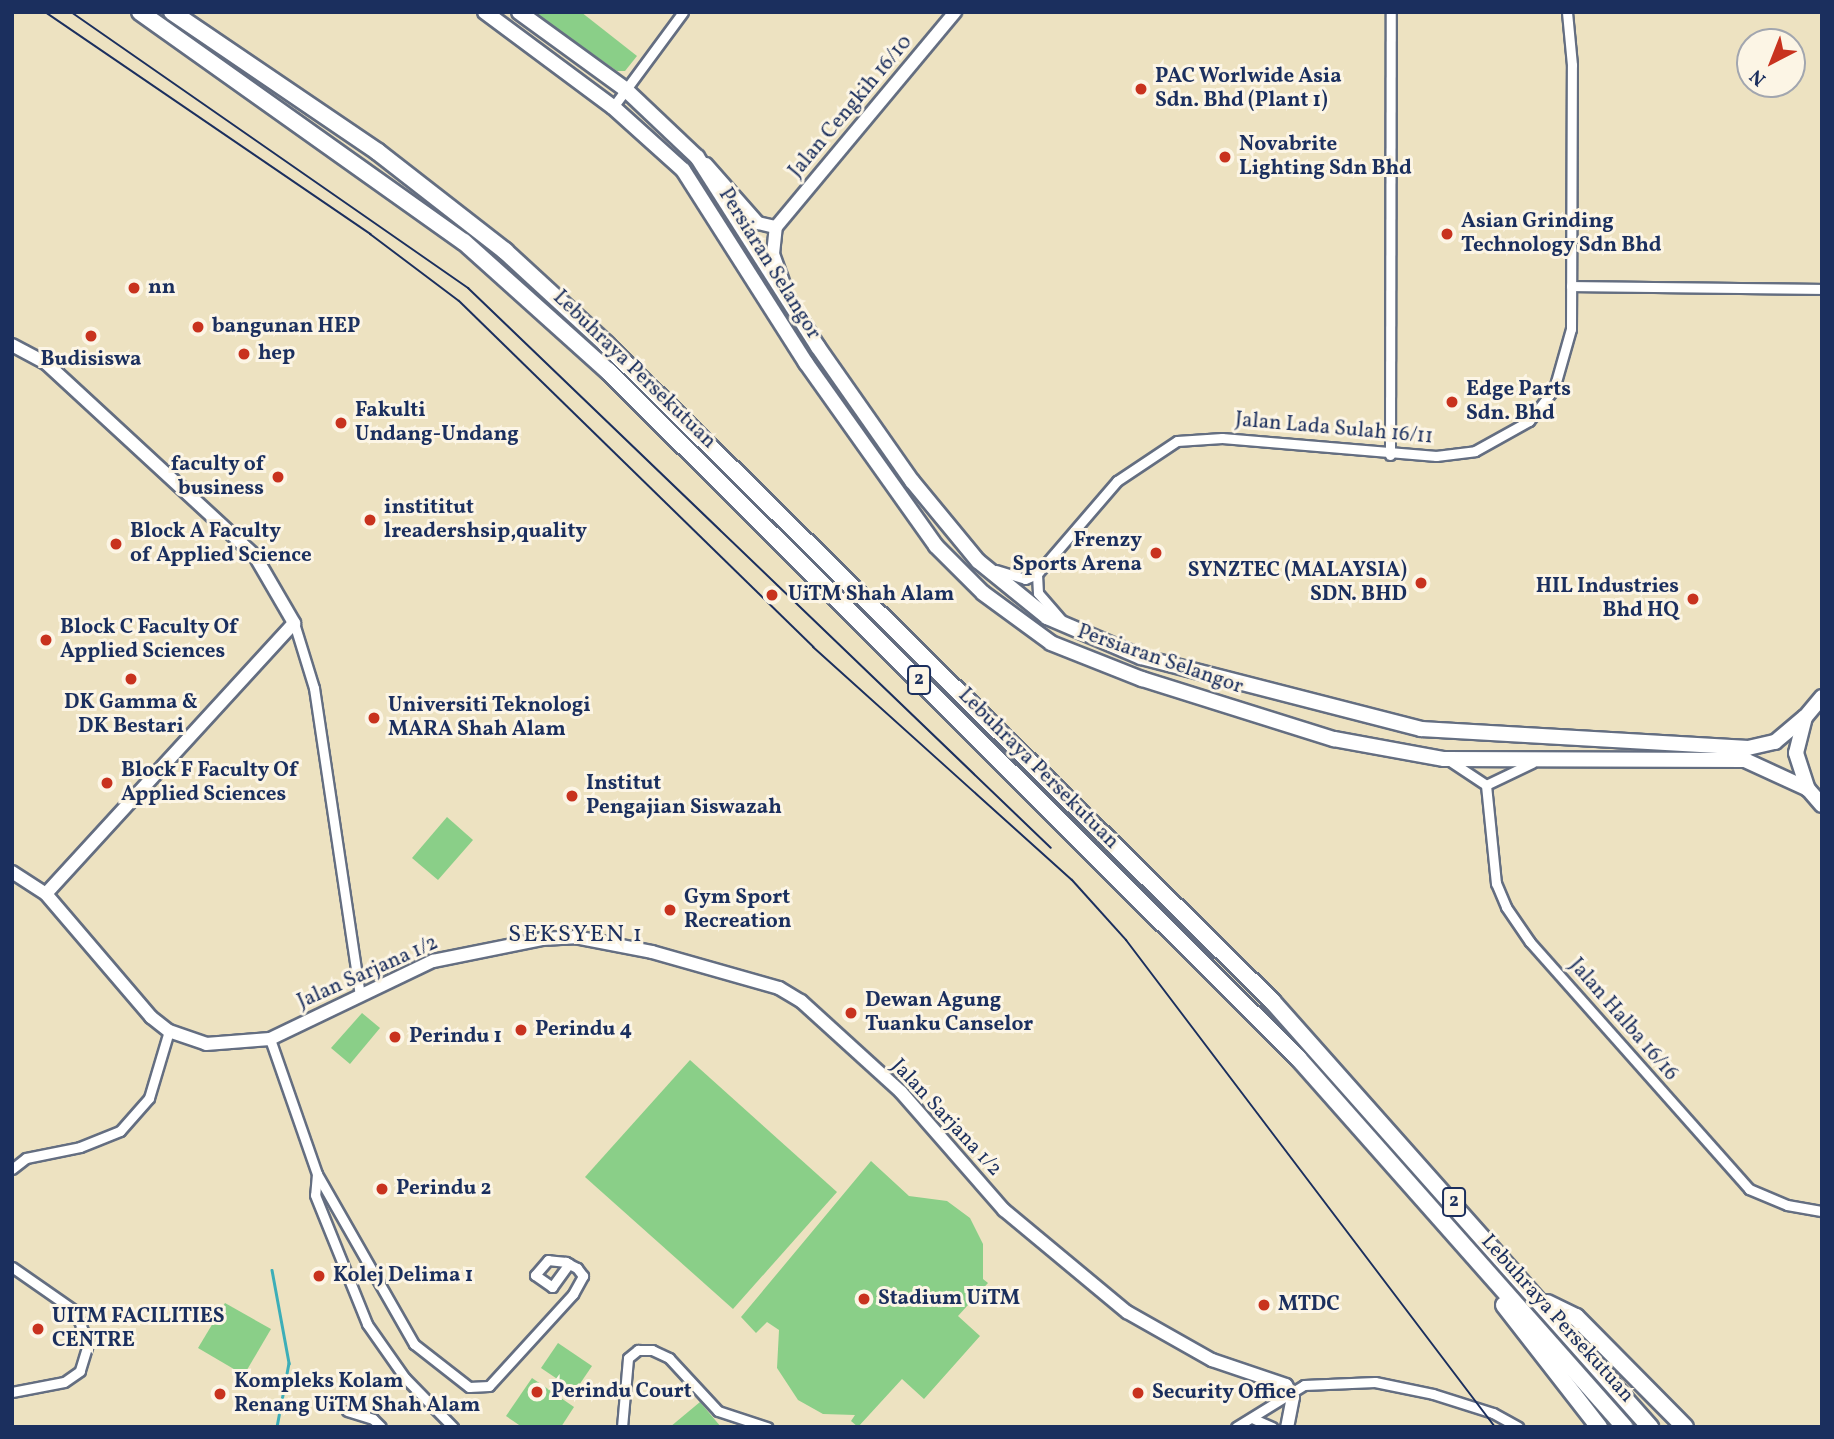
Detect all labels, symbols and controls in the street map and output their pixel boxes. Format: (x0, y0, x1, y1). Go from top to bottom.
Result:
north arrow (1736, 28, 1806, 98)
street label: Jalan Cengkih 16/10 (784, 30, 918, 184)
text: N (1744, 63, 1772, 91)
place label: PAC Worlwide Asia Sdn. Bhd (Plant 1) (1155, 64, 1342, 114)
marker: PAC Worlwide Asia Sdn. Bhd (Plant 1) (1133, 81, 1149, 97)
place label: Novabrite Lighting Sdn Bhd (1239, 132, 1412, 182)
marker: Novabrite Lighting Sdn Bhd (1217, 149, 1233, 165)
street label: Persiaran Selangor (712, 184, 826, 344)
place label: Asian Grinding Technology Sdn Bhd (1461, 209, 1662, 259)
marker: Asian Grinding Technology Sdn Bhd (1439, 226, 1455, 242)
place label: nn (148, 275, 176, 301)
marker: nn (126, 280, 142, 296)
street label: Lebuhraya Persekutuan (547, 286, 721, 454)
place label: bangunan HEP (212, 314, 360, 340)
marker: bangunan HEP (190, 319, 206, 335)
marker: Budisiswa (83, 328, 99, 344)
place label: hep (258, 341, 295, 367)
marker: hep (236, 346, 252, 362)
place label: Budisiswa (41, 347, 141, 373)
place label: Edge Parts Sdn. Bhd (1466, 377, 1571, 427)
marker: Edge Parts Sdn. Bhd (1444, 394, 1460, 410)
place label: Fakulti Undang-Undang (355, 398, 519, 448)
street label: Jalan Lada Sulah 16/11 (1234, 408, 1434, 450)
marker: Fakulti Undang-Undang (333, 415, 349, 431)
place label: faculty of business (170, 452, 264, 502)
marker: faculty of business (270, 469, 286, 485)
place label: instititut lreadershsip,quality (384, 495, 587, 545)
marker: instititut lreadershsip,quality (362, 512, 378, 528)
place label: Block A Faculty of Applied Science (130, 519, 310, 569)
place label: Frenzy Sports Arena (1013, 528, 1142, 578)
marker: Block A Faculty of Applied Science (108, 536, 124, 552)
marker: Frenzy Sports Arena (1148, 545, 1164, 561)
place label: SYNZTEC (MALAYSIA) SDN. BHD (1188, 558, 1407, 608)
place label: HIL Industries Bhd HQ (1536, 574, 1679, 624)
marker: SYNZTEC (MALAYSIA) SDN. BHD (1413, 575, 1429, 591)
place label: UiTM Shah Alam (788, 582, 954, 608)
marker: UiTM Shah Alam (762, 585, 782, 605)
marker: HIL Industries Bhd HQ (1685, 591, 1701, 607)
place label: Block C Faculty Of Applied Sciences (60, 615, 238, 665)
street label: Persiaran Selangor (1074, 620, 1246, 700)
marker: Block C Faculty Of Applied Sciences (38, 632, 54, 648)
road number: 2 (907, 664, 931, 695)
marker: DK Gamma & DK Bestari (123, 671, 139, 687)
street label: Lebuhraya Persekutuan (952, 683, 1124, 855)
place label: DK Gamma & DK Bestari (64, 690, 198, 740)
place label: Universiti Teknologi MARA Shah Alam (388, 693, 591, 743)
marker: Universiti Teknologi MARA Shah Alam (366, 710, 382, 726)
place label: Block F Faculty Of Applied Sciences (121, 758, 298, 808)
place label: Institut Pengajian Siswazah (586, 771, 782, 821)
marker: Block F Faculty Of Applied Sciences (99, 775, 115, 791)
marker: Institut Pengajian Siswazah (564, 788, 580, 804)
place label: Gym Sport Recreation (684, 885, 791, 935)
marker: Gym Sport Recreation (662, 902, 678, 918)
district label: SEKSYEN 1 (509, 922, 643, 950)
street label: Jalan Sarjana 1/2 (294, 931, 442, 1015)
street label: Jalan Halba 16/16 (1563, 954, 1683, 1086)
place label: Dewan Agung Tuanku Canselor (865, 988, 1033, 1038)
marker: Dewan Agung Tuanku Canselor (843, 1005, 859, 1021)
place label: Perindu 4 (535, 1017, 632, 1043)
marker: Perindu 4 (513, 1022, 529, 1038)
place label: Perindu 1 (409, 1024, 502, 1050)
marker: Perindu 1 (387, 1029, 403, 1045)
street label: Jalan Sarjana 1/2 (885, 1054, 1007, 1182)
place label: Perindu 2 (396, 1176, 491, 1202)
marker: Perindu 2 (374, 1181, 390, 1197)
road number: 2 (1442, 1186, 1466, 1218)
street label: Lebuhraya Persekutuan (1475, 1230, 1639, 1408)
place label: Kolej Delima 1 (333, 1263, 473, 1289)
marker: Kolej Delima 1 (311, 1268, 327, 1284)
place label: Stadium UiTM (878, 1286, 1020, 1312)
marker: Stadium UiTM (856, 1291, 872, 1307)
place label: MTDC (1278, 1292, 1340, 1318)
marker: MTDC (1256, 1297, 1272, 1313)
place label: UITM FACILITIES CENTRE (52, 1304, 225, 1354)
marker: UITM FACILITIES CENTRE (30, 1321, 46, 1337)
place label: Kompleks Kolam Renang UiTM Shah Alam (234, 1369, 480, 1419)
place label: Perindu Court (551, 1379, 692, 1405)
place label: Security Office (1152, 1380, 1297, 1406)
marker: Perindu Court (529, 1384, 545, 1400)
marker: Security Office (1130, 1385, 1146, 1401)
marker: Kompleks Kolam Renang UiTM Shah Alam (212, 1386, 228, 1402)

